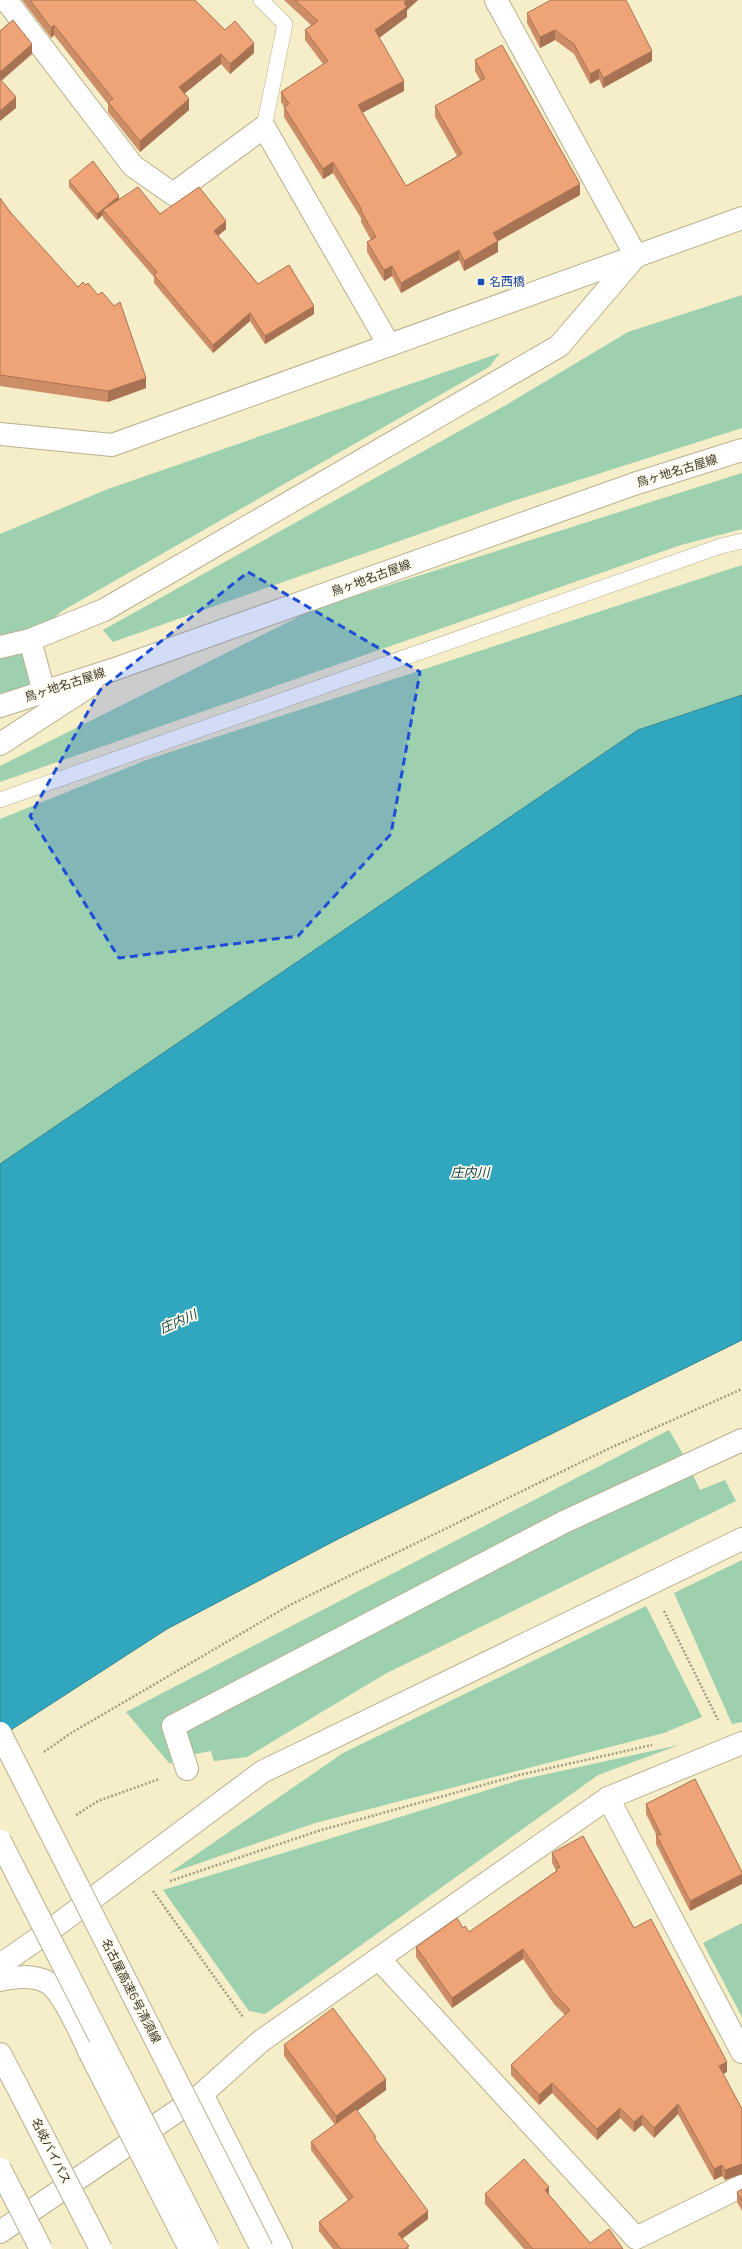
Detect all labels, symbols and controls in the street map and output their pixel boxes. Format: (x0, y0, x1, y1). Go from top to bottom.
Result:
place label: 名西橋 (489, 273, 525, 290)
marker: 名西橋 (476, 277, 486, 287)
street label: 鳥ヶ地名古屋線 (634, 450, 720, 491)
street label: 鳥ヶ地名古屋線 (328, 555, 413, 600)
street label: 鳥ヶ地名古屋線 (22, 663, 107, 706)
water label: 庄内川 (450, 1163, 491, 1181)
water label: 庄内川 (157, 1304, 201, 1337)
street label: 名古屋高速6号清須線 (98, 1935, 165, 2046)
street label: 名岐バイパス (28, 2115, 75, 2187)

